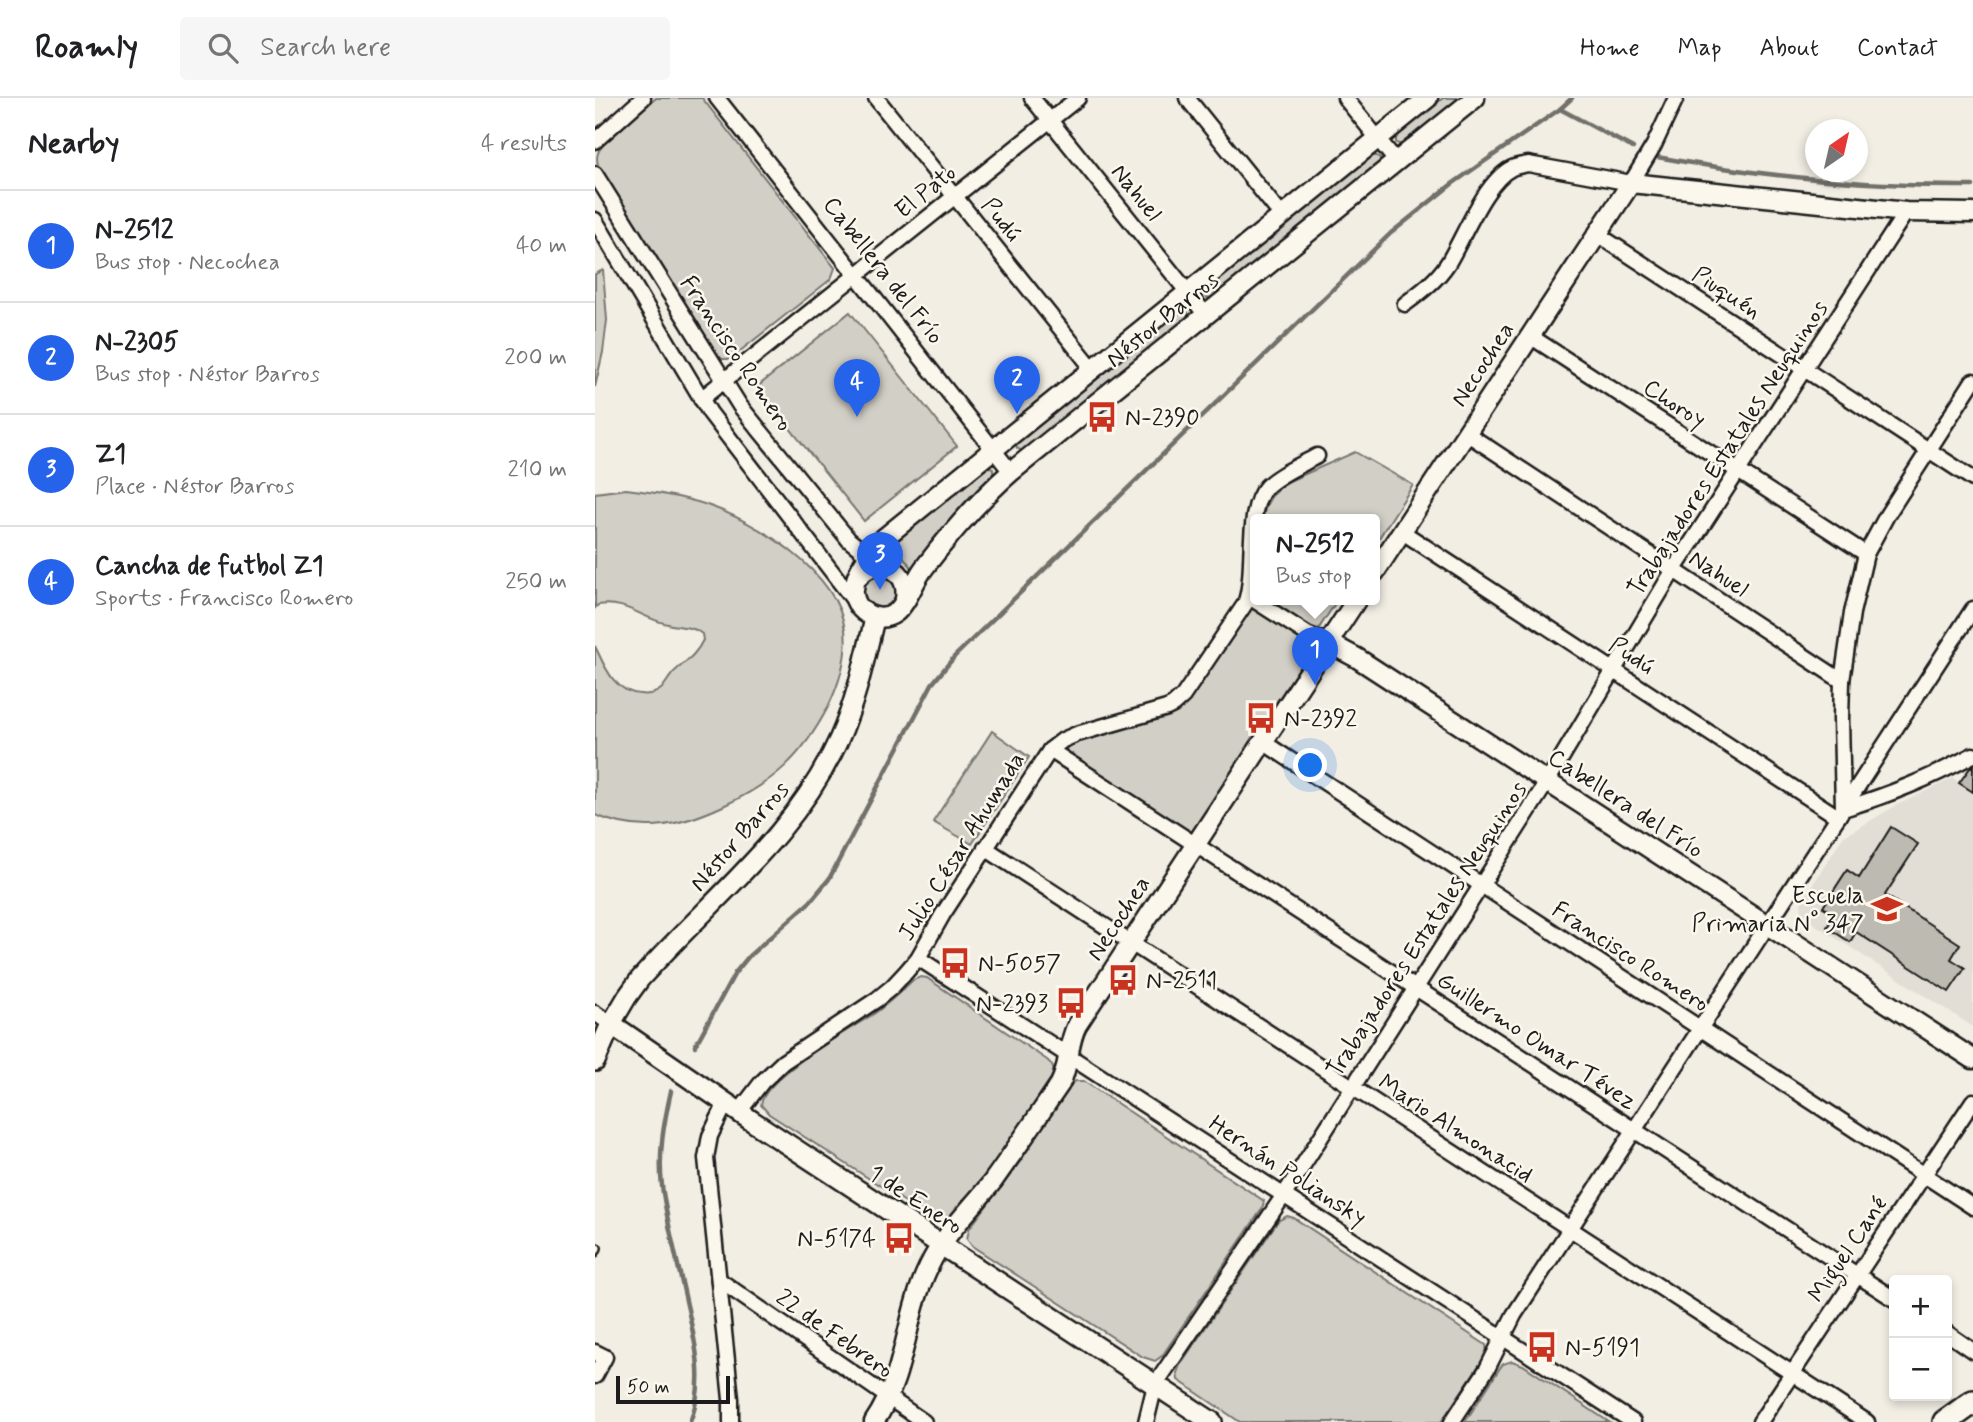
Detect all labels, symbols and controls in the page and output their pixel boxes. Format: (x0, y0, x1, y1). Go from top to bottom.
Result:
search box (180, 17, 670, 80)
text: Roamly (35, 26, 138, 70)
icon: search (204, 29, 242, 67)
text: Search here (260, 31, 391, 65)
text: Home (1580, 33, 1640, 64)
text: Map (1678, 33, 1722, 64)
text: About (1760, 33, 1819, 64)
text: Contact (1857, 33, 1938, 64)
north arrow (1805, 119, 1868, 182)
text: Nearby (28, 124, 119, 163)
text: 4 results (481, 129, 567, 159)
street label: El Pato (889, 158, 963, 226)
street label: Nahuel (1103, 158, 1168, 228)
street label: Cabellera del Frío (815, 191, 950, 351)
street label: Pudú (974, 192, 1028, 249)
text: N-2512 (95, 214, 173, 248)
text: 1 (46, 231, 56, 261)
text: 40 m (516, 231, 567, 261)
text: Bus stop · Necochea (95, 248, 280, 278)
street label: Piuquén (1686, 259, 1767, 327)
street label: Néstor Barros (1100, 265, 1226, 375)
street label: Francisco Romero (672, 270, 799, 438)
street label: Trabajadores Estatales Neuquinos (1621, 295, 1836, 603)
street label: Necochea (1444, 317, 1522, 413)
text: N-2305 (95, 326, 179, 360)
text: 2 (45, 343, 57, 373)
text: 200 m (504, 343, 567, 373)
pin: 2 (994, 356, 1040, 414)
pin: 4 (834, 359, 880, 417)
text: Bus stop · Néstor Barros (95, 360, 320, 390)
street label: Choroy (1637, 373, 1711, 436)
bus stop icon: N-2390 (1085, 400, 1119, 434)
place label: N-2390 (1125, 403, 1200, 434)
text: Z1 (95, 438, 126, 472)
text: 3 (46, 455, 56, 485)
text: 210 m (507, 455, 567, 485)
text: Place · Néstor Barros (95, 472, 294, 502)
popup (1250, 514, 1380, 605)
text: N-2512 (1276, 528, 1354, 562)
pin: 3 (857, 532, 903, 590)
street label: Nahuel (1682, 543, 1754, 605)
text: Cancha de futbol Z1 (95, 550, 324, 584)
text: Bus stop (1276, 562, 1352, 592)
text: 4 (44, 567, 58, 597)
text: 250 m (505, 567, 567, 597)
text: Sports · Francisco Romero (95, 584, 353, 614)
pin: 1 (1292, 627, 1338, 685)
street label: Pudú (1603, 630, 1660, 682)
bus stop icon: N-2392 (1244, 701, 1278, 735)
place label: N-2392 (1284, 704, 1357, 735)
street label: Cabellera del Frío (1542, 742, 1709, 866)
street label: Julio César Ahumada (892, 747, 1033, 947)
your location (1293, 748, 1327, 782)
street label: Néstor Barros (684, 775, 797, 899)
street label: Trabajadores Estatales Neuquinos (1320, 776, 1535, 1084)
street label: Necochea (1080, 871, 1158, 967)
place label: Escuela Primaria N° 347 (1692, 881, 1864, 940)
school or university icon: Escuela Primaria N° 347 (1870, 892, 1904, 926)
street label: Francisco Romero (1546, 895, 1715, 1020)
bus stop icon: N-5057 (938, 946, 972, 980)
place label: N-5057 (978, 949, 1061, 980)
bus stop icon: N-2511 (1106, 963, 1140, 997)
street label: Guillermo Omar Tévez (1430, 965, 1642, 1118)
place label: N-2511 (1146, 966, 1217, 997)
bus stop icon: N-2393 (1054, 986, 1088, 1020)
place label: N-2393 (976, 989, 1048, 1020)
street label: Mario Almonacid (1372, 1068, 1539, 1191)
street label: Hernán Poliansky (1202, 1109, 1372, 1234)
street label: 1 de Enero (862, 1158, 968, 1242)
street label: Miguel Cané (1801, 1191, 1898, 1311)
bus stop icon: N-5174 (882, 1221, 916, 1255)
place label: N-5174 (797, 1224, 876, 1255)
map controls (1889, 1275, 1952, 1401)
button: + (1889, 1275, 1952, 1338)
street label: 22 de Febrero (769, 1282, 899, 1386)
bus stop icon: N-5191 (1525, 1330, 1559, 1364)
place label: N-5191 (1565, 1333, 1640, 1364)
button: − (1889, 1338, 1952, 1401)
scale bar (616, 1373, 730, 1405)
text: 50 m (627, 1375, 670, 1400)

